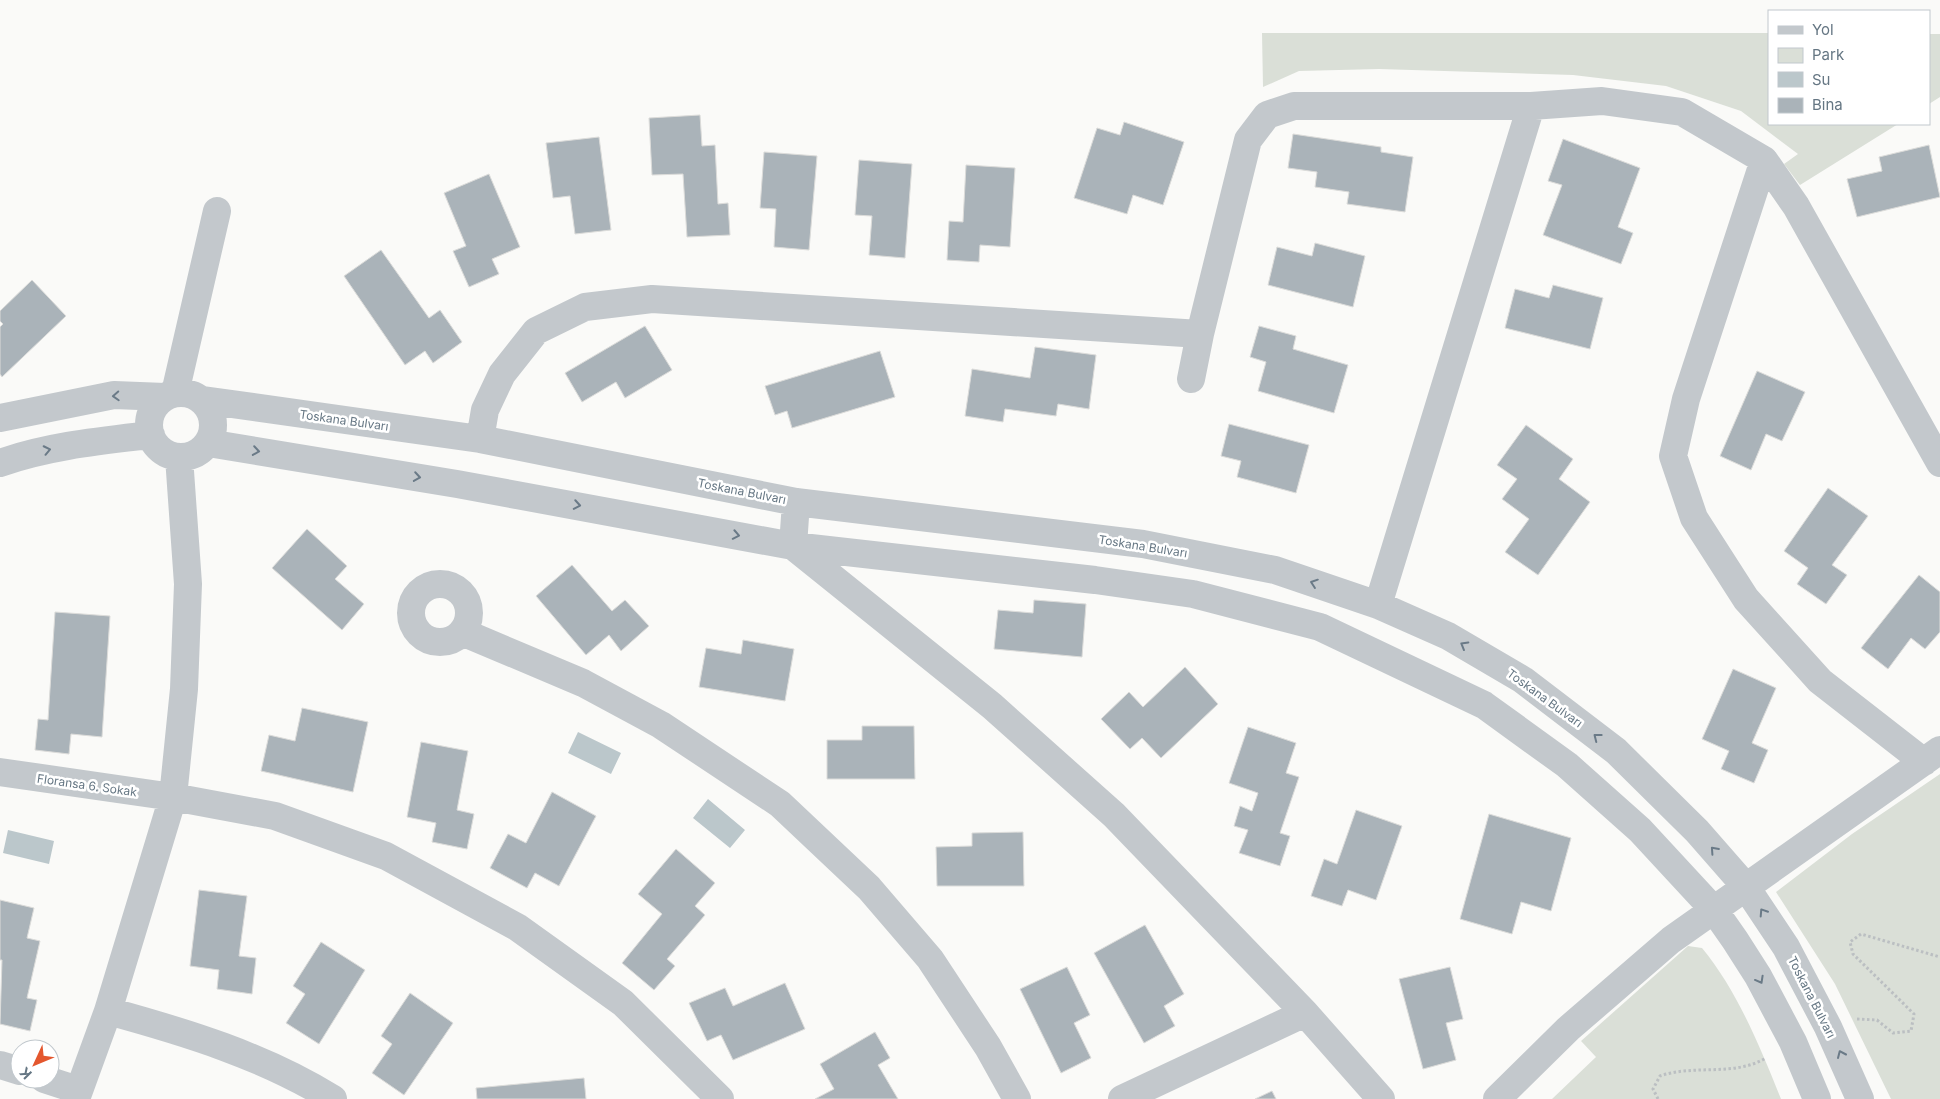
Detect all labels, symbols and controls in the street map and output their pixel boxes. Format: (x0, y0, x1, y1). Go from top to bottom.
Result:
legend (1768, 10, 1930, 125)
text: Yol (1812, 20, 1834, 39)
text: Park (1812, 45, 1845, 64)
text: Su (1812, 70, 1831, 89)
text: Bina (1812, 95, 1843, 114)
one-way arrow (112, 391, 120, 402)
street label: Toskana Bulvarı (298, 406, 390, 434)
one-way arrow (252, 445, 261, 455)
one-way arrow (43, 446, 51, 456)
one-way arrow (412, 472, 421, 482)
street label: Toskana Bulvarı (696, 475, 788, 507)
one-way arrow (572, 500, 581, 510)
one-way arrow (732, 529, 741, 540)
street label: Toskana Bulvarı (1097, 532, 1189, 560)
one-way arrow (1310, 579, 1319, 589)
one-way arrow (1460, 641, 1469, 651)
street label: Toskana Bulvarı (1504, 666, 1586, 730)
one-way arrow (1594, 734, 1603, 743)
street label: Floransa 6. Sokak (36, 771, 138, 799)
one-way arrow (1711, 847, 1720, 856)
one-way arrow (1760, 908, 1769, 917)
street label: Toskana Bulvarı (1785, 954, 1839, 1040)
one-way arrow (1753, 974, 1763, 983)
north arrow (10, 1039, 60, 1089)
one-way arrow (1836, 1050, 1847, 1059)
text: K (16, 1064, 35, 1083)

